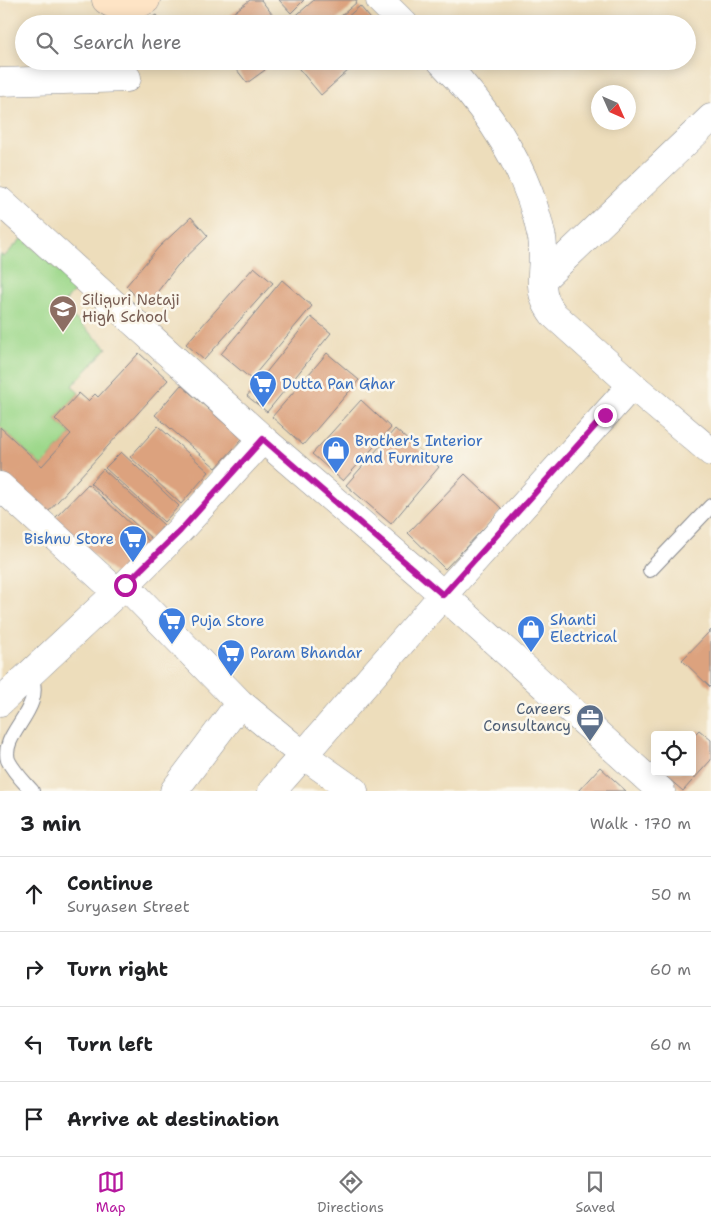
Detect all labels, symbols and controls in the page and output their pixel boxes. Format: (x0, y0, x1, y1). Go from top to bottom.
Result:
search box (15, 15, 696, 70)
icon: search (33, 29, 61, 57)
text: Search here (73, 30, 182, 55)
north arrow (591, 85, 636, 130)
place label: Siliguri Netaji High School (82, 290, 180, 327)
school or university icon: Siliguri Netaji High School (48, 294, 78, 333)
supermarket icon: Dutta Pan Ghar (248, 369, 278, 408)
place label: Dutta Pan Ghar (282, 374, 396, 394)
route end (594, 404, 617, 427)
place label: Brother's Interior and Furniture (355, 431, 483, 468)
shop icon: Brother's Interior and Furniture (321, 435, 351, 474)
supermarket icon: Bishnu Store (118, 524, 148, 563)
place label: Bishnu Store (24, 529, 114, 549)
route start (114, 574, 137, 597)
supermarket icon: Puja Store (157, 606, 187, 645)
place label: Shanti Electrical (550, 610, 618, 647)
place label: Puja Store (191, 611, 264, 631)
shop icon: Shanti Electrical (516, 614, 546, 653)
supermarket icon: Param Bhandar (216, 638, 246, 677)
place label: Param Bhandar (250, 643, 363, 663)
place label: Careers Consultancy (483, 699, 571, 736)
office icon: Careers Consultancy (575, 703, 605, 742)
map controls (651, 731, 696, 776)
button: locate (651, 731, 696, 776)
text: 3 min (20, 810, 81, 838)
text: Walk · 170 m (590, 813, 691, 834)
text: Continue (67, 871, 153, 896)
icon: ahead (20, 880, 48, 908)
text: 50 m (651, 884, 691, 905)
text: Suryasen Street (67, 896, 190, 917)
icon: right (20, 955, 48, 983)
text: Turn right (67, 957, 168, 982)
text: 60 m (650, 959, 691, 980)
icon: left (20, 1030, 48, 1058)
text: Turn left (67, 1032, 153, 1057)
text: 60 m (650, 1034, 691, 1055)
icon: arrive (20, 1105, 48, 1133)
text: Arrive at destination (67, 1107, 279, 1132)
tab: Map (96, 1168, 126, 1216)
tab: Directions (317, 1168, 384, 1216)
tab: Saved (576, 1168, 615, 1216)

